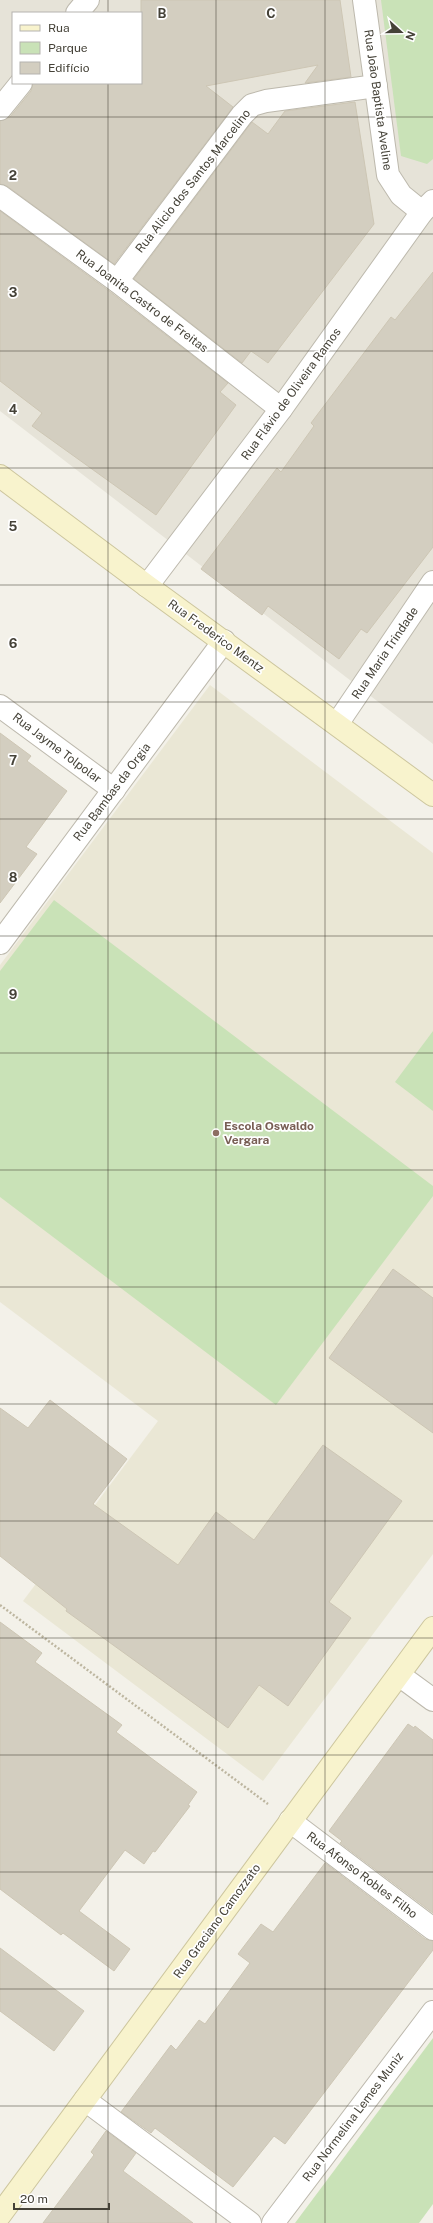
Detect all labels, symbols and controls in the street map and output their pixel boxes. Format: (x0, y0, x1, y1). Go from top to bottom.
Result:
text: B (158, 6, 167, 21)
text: C (266, 6, 276, 21)
legend (12, 12, 142, 84)
north arrow (381, 12, 421, 52)
text: Rua (48, 21, 70, 35)
street label: Rua João Baptista Aveline (361, 29, 395, 172)
text: N (403, 29, 417, 42)
text: Parque (48, 41, 88, 55)
text: Edifício (48, 61, 90, 75)
street label: Rua Alicio dos Santos Marcelino (133, 106, 254, 256)
text: 2 (9, 168, 17, 183)
street label: Rua Joanita Castro de Freitas (73, 247, 211, 355)
text: 3 (9, 285, 18, 300)
street label: Rua Flávio de Oliveira Ramos (238, 325, 344, 463)
text: 4 (9, 402, 18, 417)
text: 5 (9, 519, 18, 534)
street label: Rua Frederico Mentz (165, 596, 267, 676)
street label: Rua Maria Trindade (349, 604, 421, 702)
text: 6 (9, 636, 18, 651)
street label: Rua Jayme Tolpolar (10, 710, 104, 786)
street label: Rua Bambas da Orgia (71, 740, 153, 844)
text: 7 (9, 753, 17, 768)
text: 8 (9, 870, 18, 885)
text: 9 (9, 987, 17, 1002)
place label: Escola Oswaldo Vergara (224, 1119, 314, 1147)
marker: Escola Oswaldo Vergara (211, 1128, 221, 1138)
street label: Rua Afonso Robles Filho (304, 1829, 420, 1921)
street label: Rua Graciano Camozzato (171, 1861, 263, 1981)
street label: Rua Normelina Lemes Muniz (300, 2049, 406, 2184)
scale bar (14, 2185, 109, 2211)
text: 20 m (20, 2192, 48, 2206)

